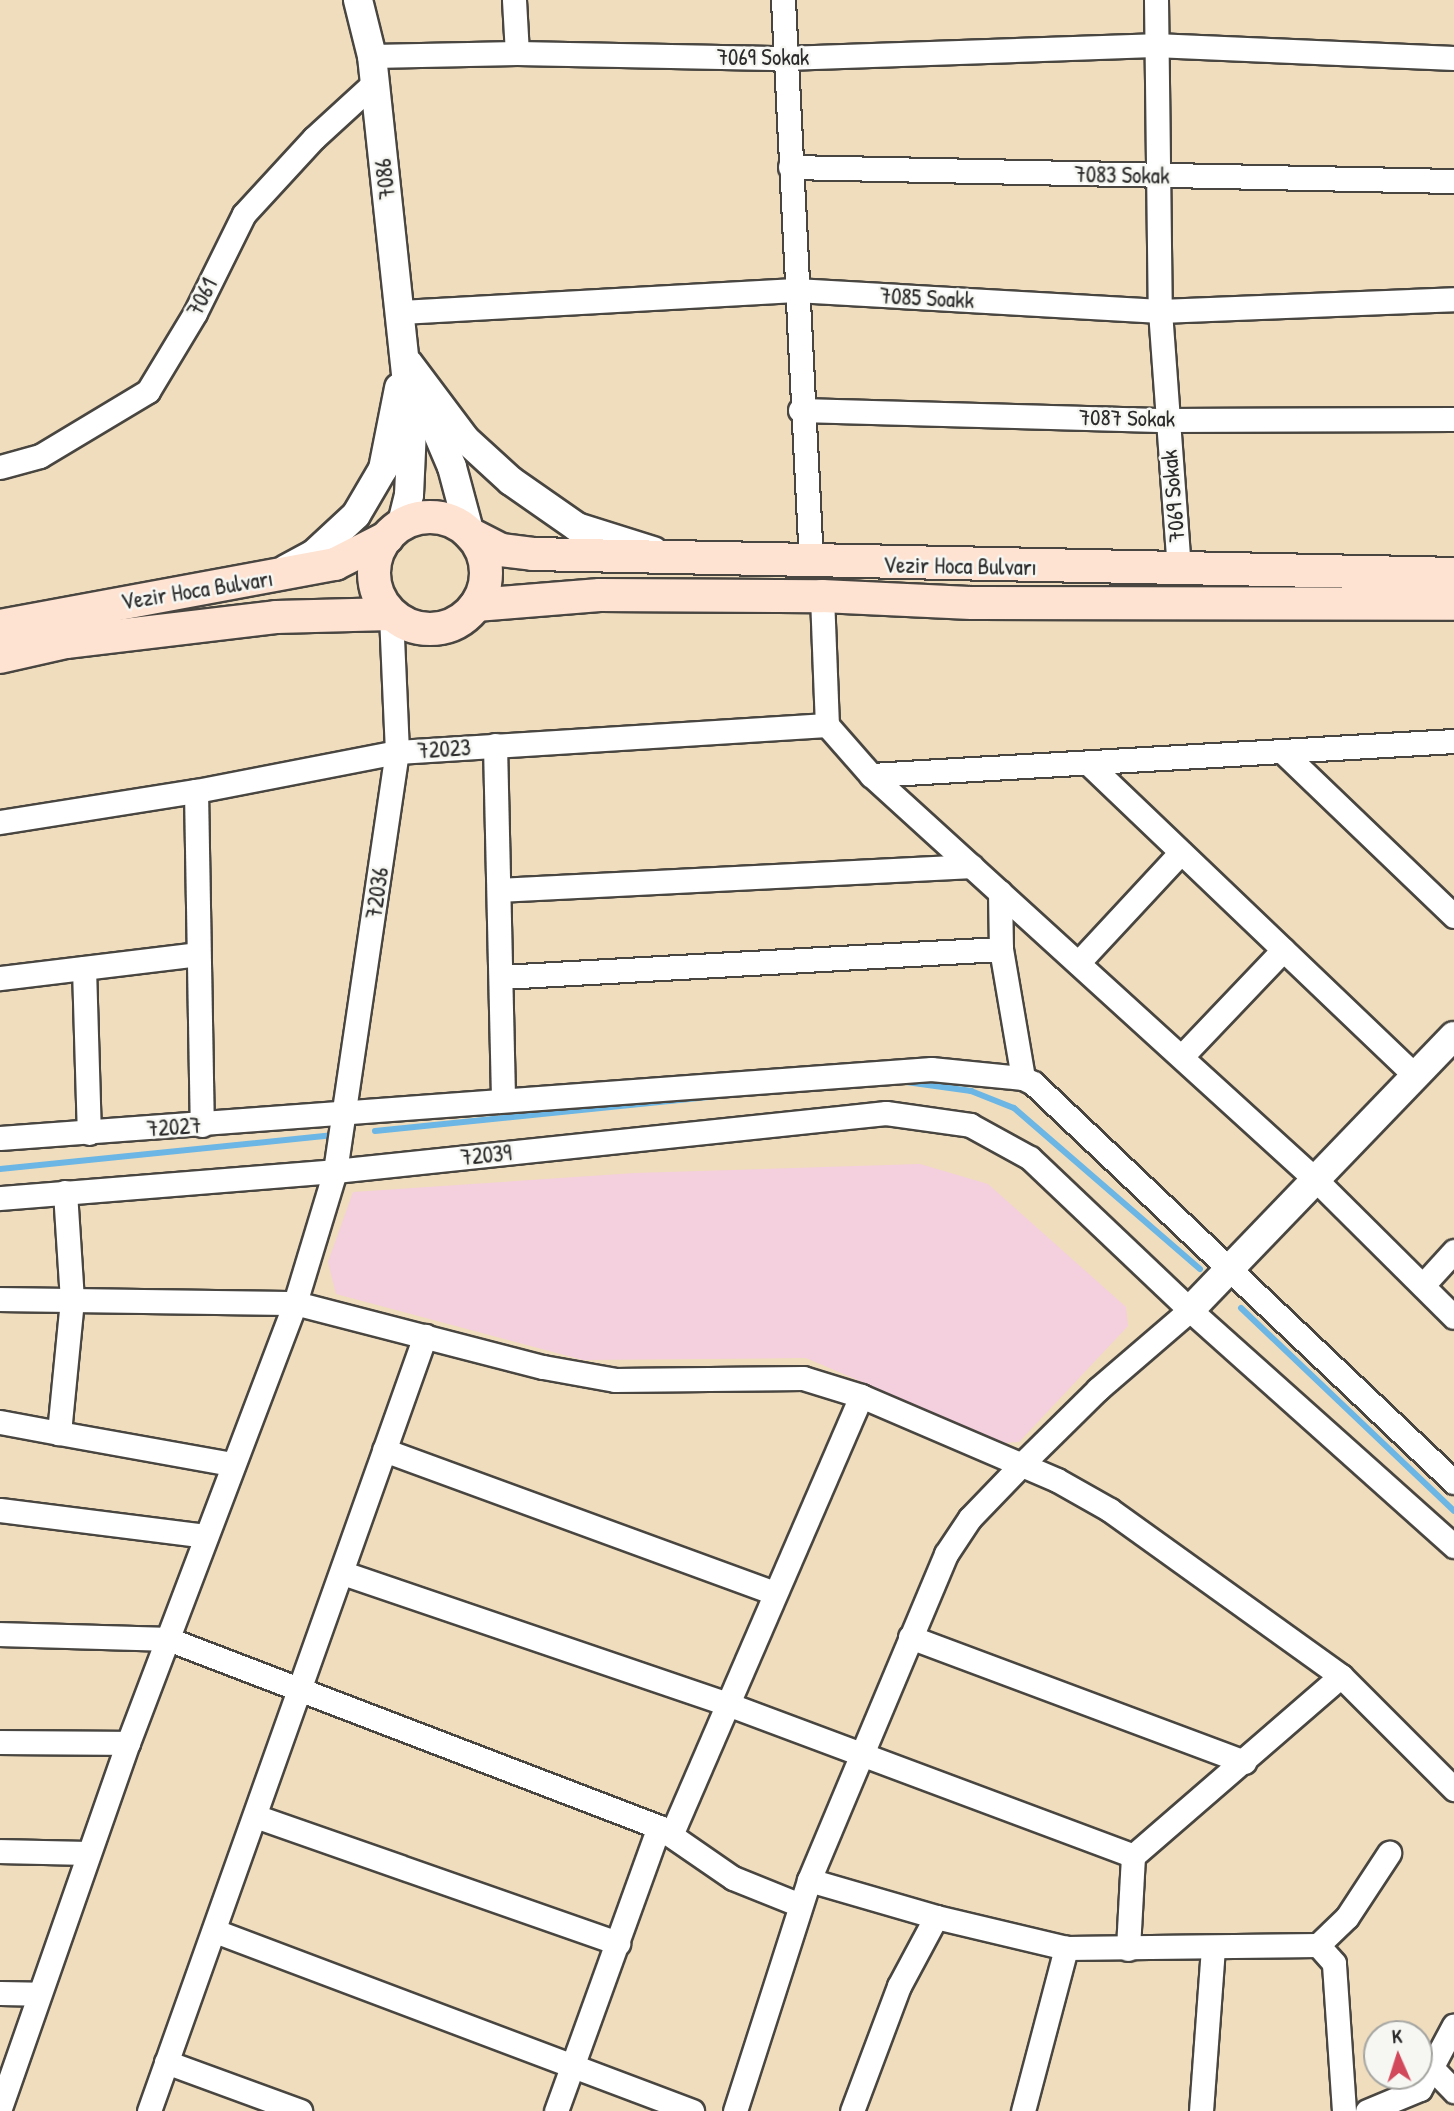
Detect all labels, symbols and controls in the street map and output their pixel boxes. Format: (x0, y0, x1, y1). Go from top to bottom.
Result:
street label: 7069 Sokak (717, 43, 809, 71)
street label: 7086 (369, 157, 401, 201)
street label: 7083 Sokak (1074, 160, 1170, 190)
street label: 7061 (181, 273, 223, 321)
street label: 7085 Soakk (879, 282, 975, 314)
street label: 7087 Sokak (1079, 403, 1175, 433)
street label: 7069 Sokak (1155, 449, 1191, 543)
street label: Vezir Hoca Bulvarı (883, 551, 1037, 581)
street label: Vezir Hoca Bulvarı (119, 564, 275, 616)
street label: 72023 (416, 733, 472, 765)
street label: 72036 (360, 865, 394, 921)
street label: 72027 (146, 1111, 202, 1143)
street label: 72039 (459, 1139, 513, 1171)
north arrow (1363, 2020, 1433, 2090)
text: K (1391, 2023, 1403, 2049)

